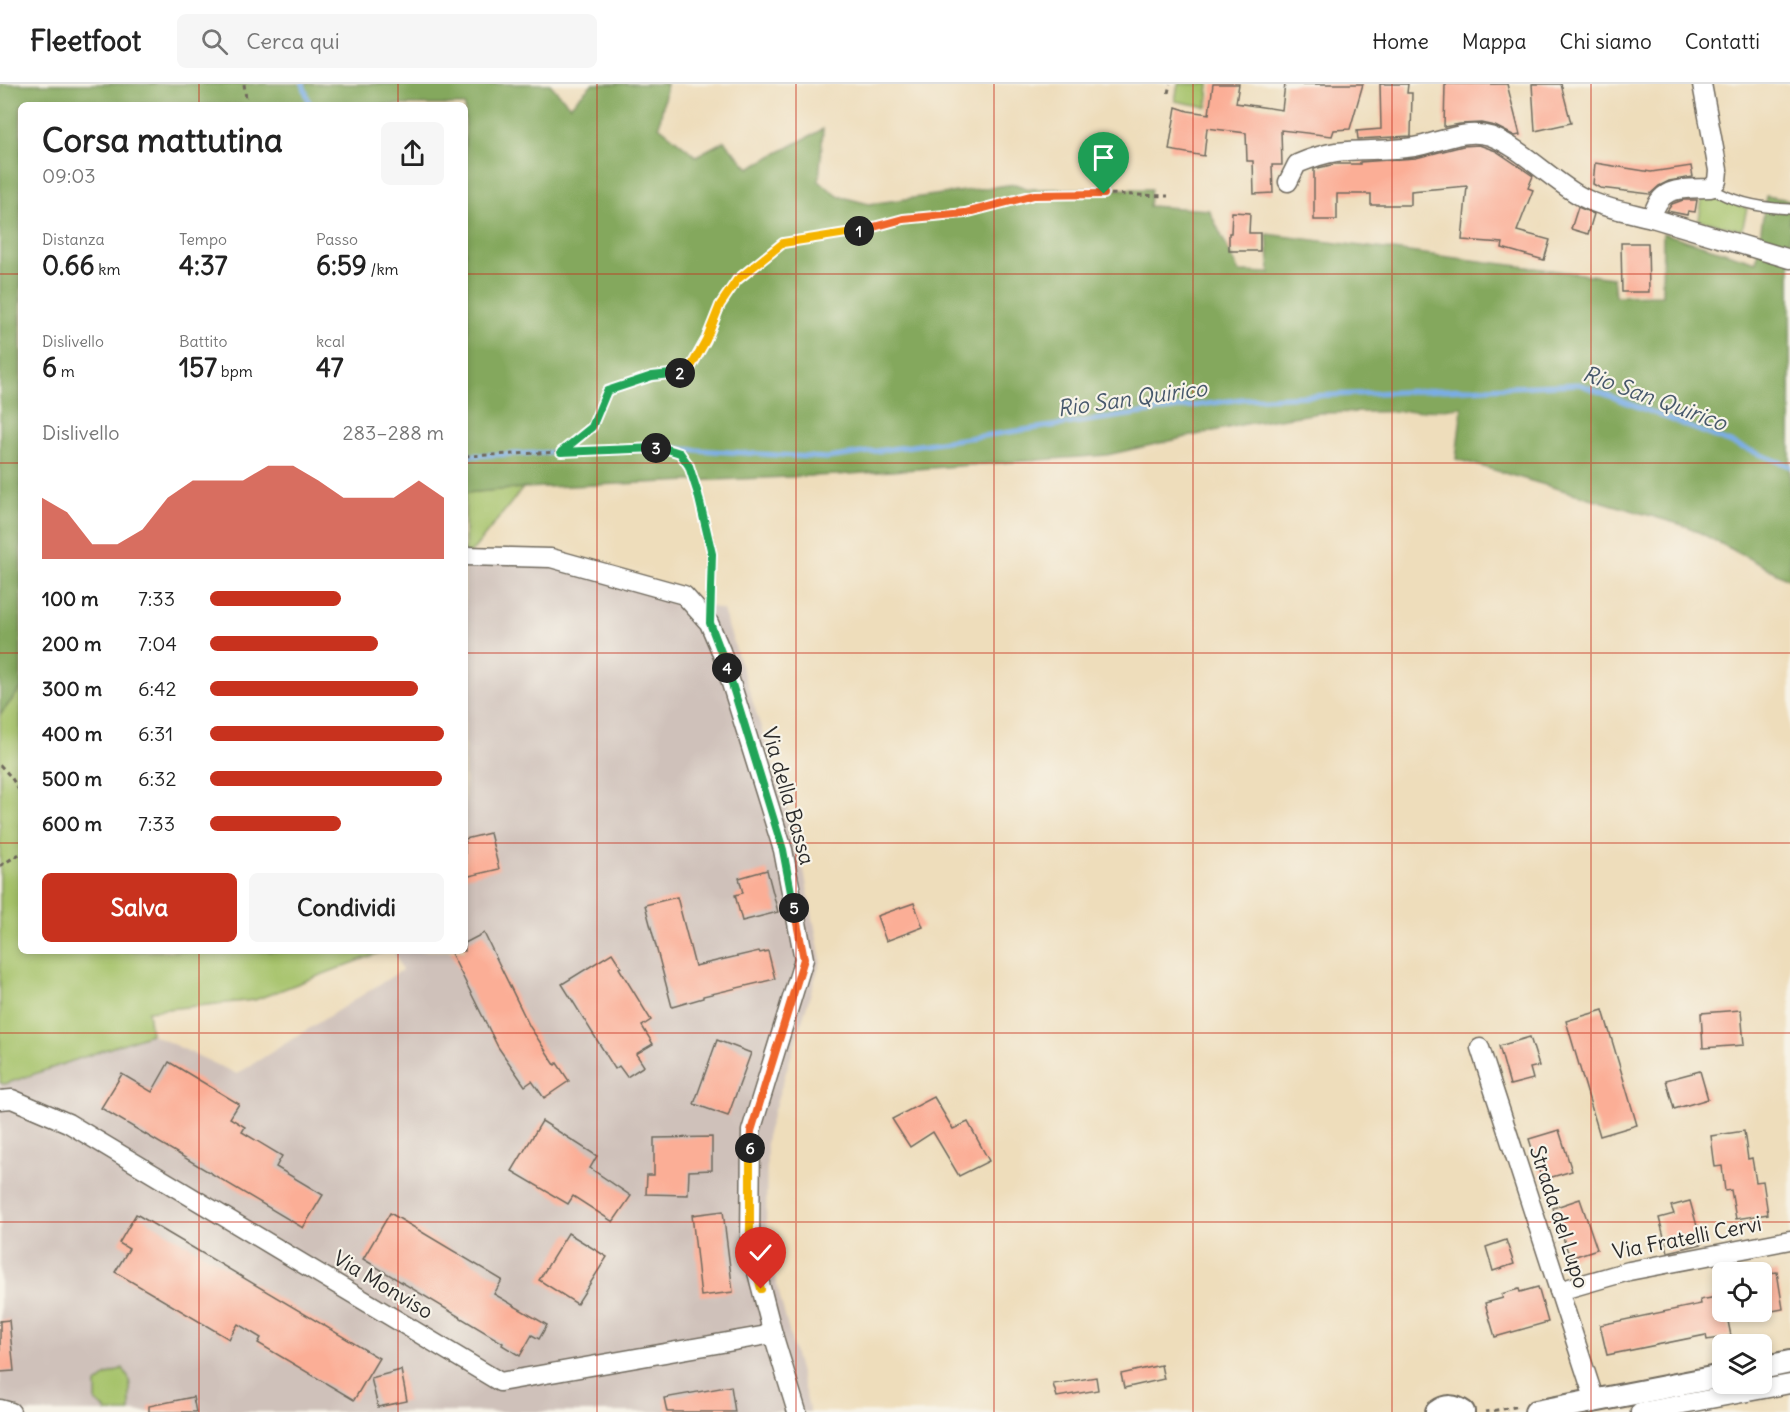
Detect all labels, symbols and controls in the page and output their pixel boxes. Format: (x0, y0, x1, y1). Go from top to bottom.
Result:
search box (177, 14, 597, 68)
text: Fleetfoot (30, 23, 141, 59)
icon: search (198, 25, 231, 58)
text: Cerca qui (246, 27, 340, 55)
text: Home (1372, 28, 1429, 55)
text: Mappa (1462, 28, 1527, 55)
text: Chi siamo (1560, 28, 1652, 55)
text: Contatti (1685, 28, 1760, 55)
text: Corsa mattutina (42, 119, 283, 161)
button: share (381, 122, 444, 185)
pin (1078, 132, 1129, 194)
icon: arrive (1087, 141, 1120, 174)
text: 09:03 (42, 163, 96, 188)
pin: 1 (844, 216, 874, 246)
text: 1 (856, 221, 862, 241)
text: Distanza (42, 229, 105, 249)
text: Tempo (179, 229, 227, 249)
text: Passo (316, 229, 358, 249)
text: 0.66 (42, 249, 95, 282)
text: 4:37 (179, 249, 227, 282)
text: 6:59 (316, 249, 367, 282)
text: km (95, 259, 121, 279)
text: /km (367, 259, 399, 279)
text: Dislivello (42, 331, 104, 351)
text: Battito (179, 331, 227, 351)
text: kcal (316, 331, 345, 351)
text: 6 (42, 351, 57, 384)
text: 157 (179, 351, 217, 384)
text: 47 (316, 351, 344, 384)
pin: 2 (665, 358, 695, 388)
water label: Rio San Quirico (1579, 359, 1732, 438)
text: m (57, 361, 75, 381)
text: bpm (217, 361, 253, 381)
text: 2 (676, 363, 684, 383)
water label: Rio San Quirico (1055, 373, 1210, 422)
text: Dislivello (42, 420, 119, 445)
text: 283–288 m (343, 420, 444, 445)
pin: 3 (641, 433, 671, 463)
text: 3 (651, 438, 661, 458)
text: 100 m (42, 586, 99, 611)
text: 7:33 (138, 586, 175, 611)
text: 200 m (42, 631, 102, 656)
text: 7:04 (138, 631, 177, 656)
pin: 4 (712, 653, 742, 683)
text: 4 (722, 658, 732, 678)
text: 300 m (42, 676, 102, 701)
text: 6:42 (138, 676, 177, 701)
text: 400 m (42, 721, 102, 746)
text: 6:31 (138, 721, 173, 746)
street label: Via della Bassa (756, 724, 821, 868)
text: 500 m (42, 766, 102, 791)
text: 6:32 (138, 766, 176, 791)
text: 600 m (42, 811, 102, 836)
text: 7:33 (138, 811, 175, 836)
button: Salva (42, 873, 237, 942)
button: Condividi (249, 873, 444, 942)
pin: 5 (779, 893, 809, 923)
text: 5 (789, 898, 799, 918)
pin: 6 (735, 1133, 765, 1163)
text: 6 (745, 1138, 755, 1158)
street label: Strada del Lupo (1524, 1142, 1595, 1292)
street label: Via Fratelli Cervi (1610, 1210, 1764, 1265)
pin (735, 1227, 786, 1289)
icon: check (744, 1236, 777, 1269)
street label: Via Monviso (328, 1244, 438, 1325)
map controls (1712, 1262, 1772, 1394)
button: locate (1712, 1262, 1772, 1322)
button: layers (1712, 1334, 1772, 1394)

